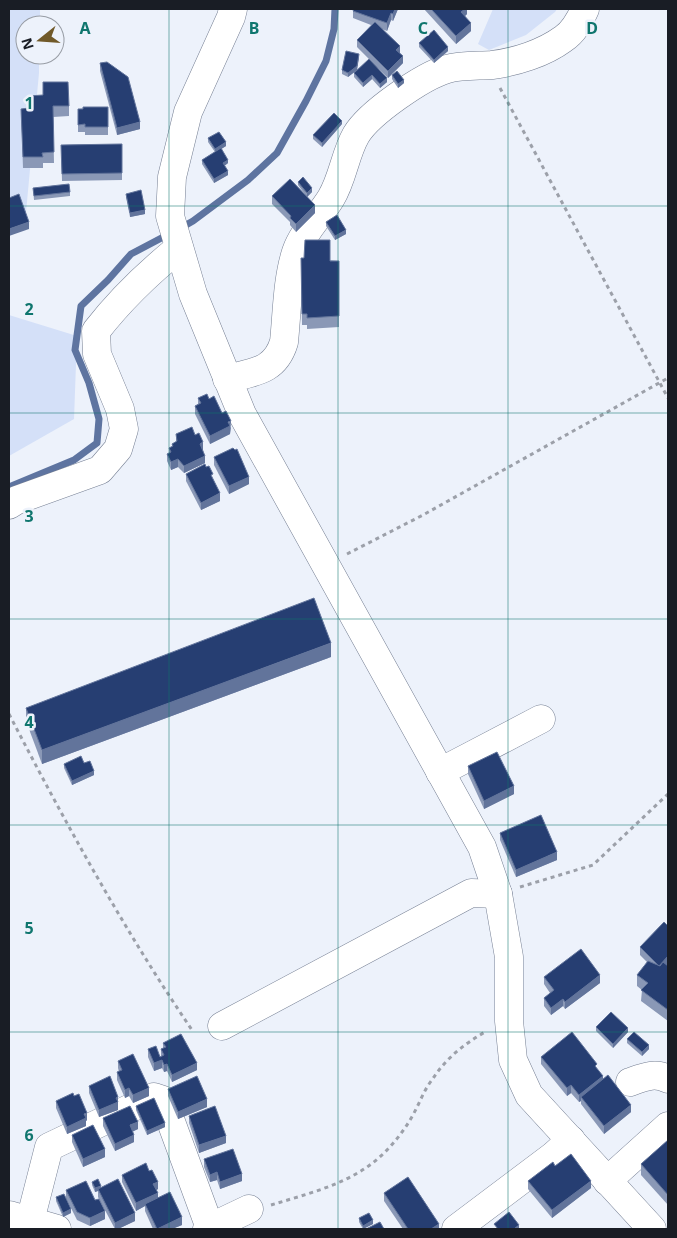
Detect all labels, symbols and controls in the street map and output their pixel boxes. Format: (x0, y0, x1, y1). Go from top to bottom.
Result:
north arrow (15, 15, 65, 65)
text: A (79, 17, 91, 39)
text: B (249, 17, 259, 39)
text: C (418, 17, 428, 39)
text: D (586, 17, 598, 39)
text: N (16, 36, 38, 52)
text: 1 (24, 92, 34, 114)
text: 2 (24, 298, 34, 320)
text: 3 (24, 505, 34, 527)
text: 4 (24, 711, 34, 733)
text: 5 (24, 917, 34, 939)
text: 6 (24, 1124, 34, 1146)

